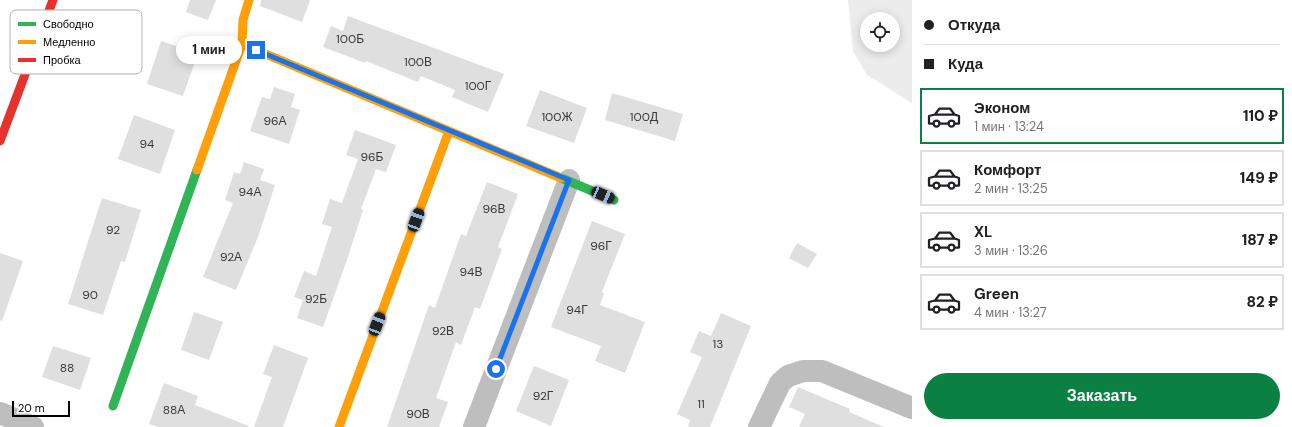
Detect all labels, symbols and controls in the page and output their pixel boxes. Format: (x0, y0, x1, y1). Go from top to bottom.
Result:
legend (10, 10, 142, 74)
map controls (860, 12, 900, 52)
button: locate (860, 12, 900, 52)
text: Откуда (948, 15, 1000, 35)
text: Свободно (43, 17, 94, 31)
house number: 100Б (336, 31, 364, 47)
text: Медленно (43, 35, 95, 49)
callout: 1 мин (176, 36, 242, 64)
text: 1 мин (192, 41, 226, 58)
route end (247, 41, 265, 59)
text: Пробка (43, 53, 81, 67)
house number: 100В (404, 54, 432, 70)
text: Куда (948, 54, 983, 74)
house number: 100Г (465, 78, 492, 94)
icon: car (926, 98, 962, 134)
text: Эконом (974, 98, 1030, 118)
text: 110 ₽ (1243, 106, 1278, 126)
house number: 100Ж (541, 109, 573, 125)
house number: 100Д (630, 109, 658, 125)
house number: 96А (263, 113, 287, 129)
text: 1 мин · 13:24 (974, 118, 1044, 135)
house number: 94 (140, 136, 154, 152)
house number: 96Б (361, 149, 384, 165)
icon: car (926, 160, 962, 196)
text: Комфорт (974, 160, 1041, 180)
text: 149 ₽ (1240, 168, 1278, 188)
text: 2 мин · 13:25 (974, 180, 1048, 197)
house number: 94А (239, 184, 261, 200)
car (590, 185, 616, 205)
house number: 96В (482, 201, 506, 217)
car (406, 207, 426, 233)
house number: 92 (106, 222, 120, 238)
icon: car (926, 222, 962, 258)
text: XL (974, 222, 992, 242)
text: 187 ₽ (1242, 230, 1278, 250)
house number: 96Г (590, 238, 612, 254)
text: 3 мин · 13:26 (974, 242, 1048, 259)
house number: 92А (220, 249, 242, 265)
house number: 94В (460, 264, 482, 280)
icon: car (926, 284, 962, 320)
text: Green (974, 284, 1019, 304)
house number: 90 (82, 287, 98, 303)
house number: 92Б (305, 291, 327, 307)
text: 82 ₽ (1247, 292, 1278, 312)
house number: 94Г (566, 302, 588, 318)
text: 4 мин · 13:27 (974, 304, 1047, 321)
car (367, 311, 387, 337)
house number: 92В (432, 323, 454, 339)
house number: 13 (713, 336, 723, 352)
house number: 88 (60, 360, 74, 376)
route start (487, 360, 505, 378)
button: Заказать (924, 373, 1280, 419)
house number: 92Г (533, 388, 554, 404)
house number: 11 (697, 396, 705, 412)
scale bar (12, 399, 70, 418)
text: 20 m (18, 401, 44, 415)
house number: 88А (163, 402, 185, 418)
house number: 90В (406, 406, 430, 422)

